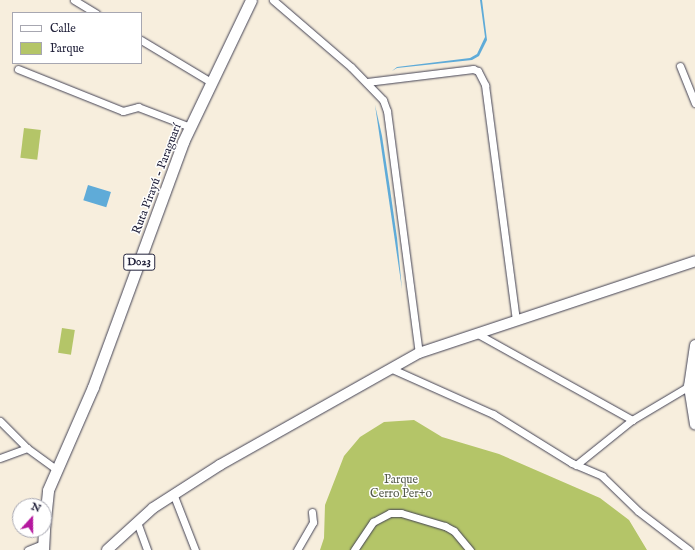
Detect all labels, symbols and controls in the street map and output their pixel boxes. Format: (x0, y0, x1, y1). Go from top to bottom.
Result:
legend (12, 12, 142, 64)
text: Calle (50, 21, 76, 36)
text: Parque (50, 41, 84, 56)
street label: Ruta Pirayú - Paraguarí (129, 122, 185, 236)
road number: D023 (123, 253, 155, 271)
park label: Parque Cerro Per+o (370, 473, 432, 501)
north arrow (12, 498, 52, 538)
text: N (29, 499, 43, 516)

